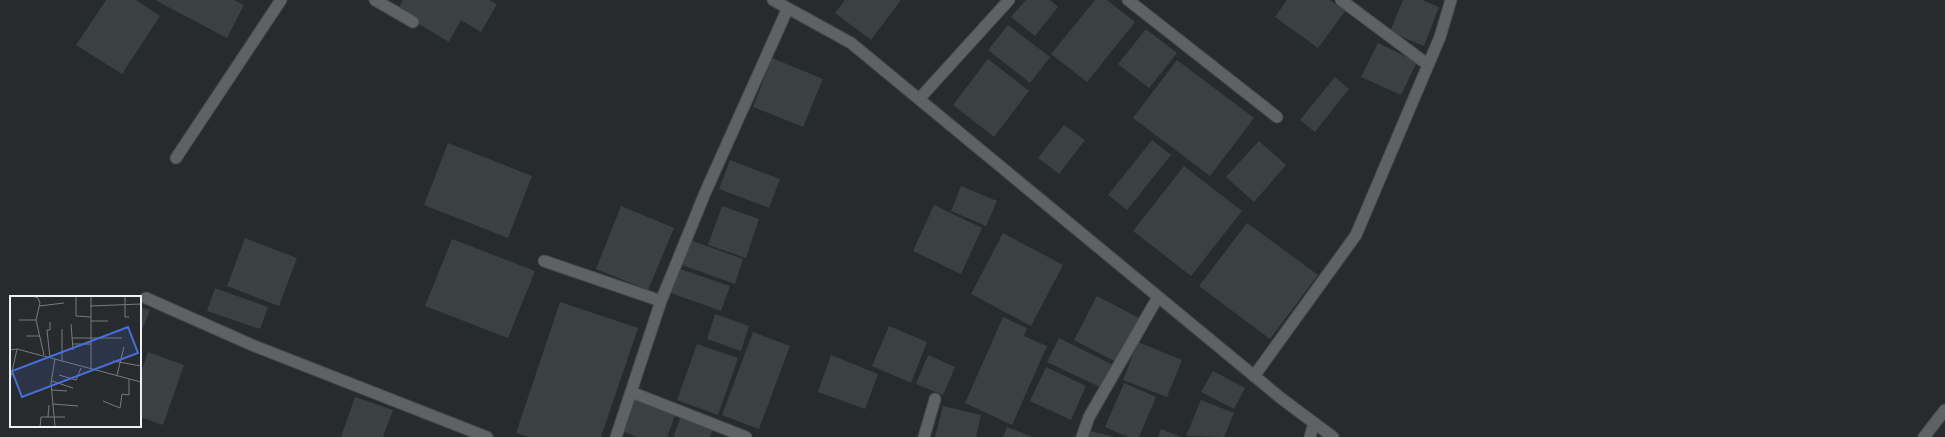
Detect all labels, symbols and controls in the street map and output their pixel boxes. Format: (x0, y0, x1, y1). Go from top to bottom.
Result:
inset map (10, 296, 141, 427)

